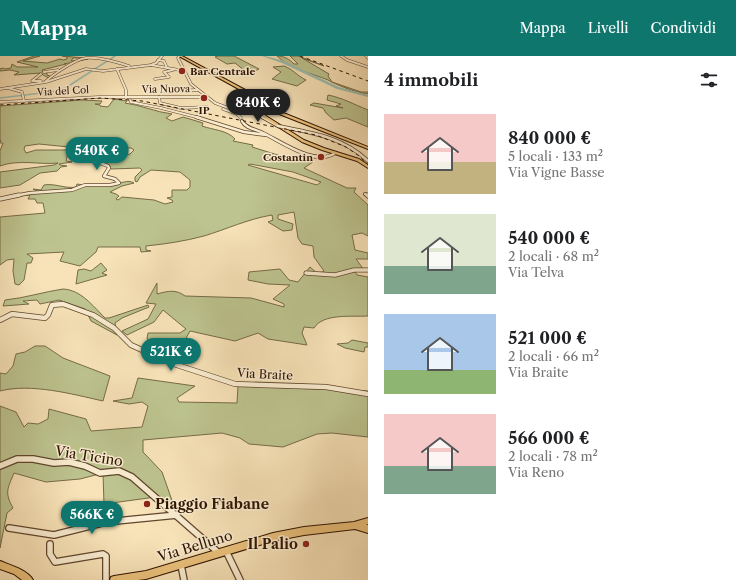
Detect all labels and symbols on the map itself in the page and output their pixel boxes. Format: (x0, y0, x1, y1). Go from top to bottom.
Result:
place label: Bar Centrale (190, 65, 255, 78)
marker: Bar Centrale (177, 66, 187, 76)
street label: Via Nuova (141, 82, 191, 96)
street label: Via del Col (36, 83, 89, 99)
pin: 840K € (225, 89, 291, 123)
marker: IP (199, 93, 209, 103)
place label: IP (198, 104, 210, 117)
pin: 540K € (64, 137, 130, 171)
place label: Costantin (263, 151, 313, 164)
marker: Costantin (316, 152, 326, 162)
pin: 521K € (138, 338, 204, 372)
street label: Via Braite (236, 365, 294, 383)
street label: Via Ticino (53, 442, 124, 470)
place label: Piaggio Fiabane (155, 495, 269, 513)
marker: Piaggio Fiabane (142, 499, 152, 509)
pin: 566K € (59, 501, 125, 535)
street label: Via Belluno (154, 526, 235, 566)
place label: Il Palio (247, 535, 298, 553)
marker: Il Palio (301, 539, 311, 549)

